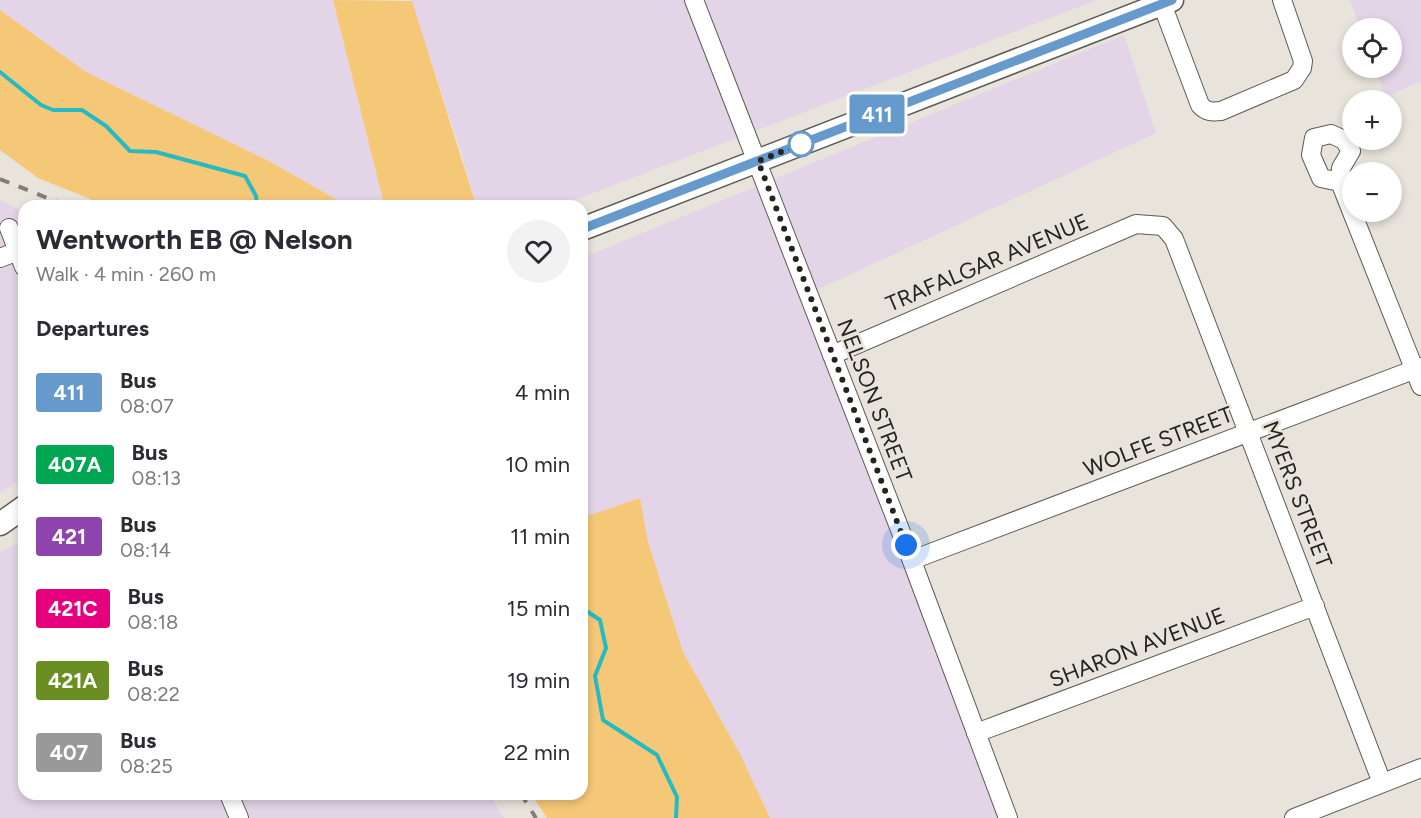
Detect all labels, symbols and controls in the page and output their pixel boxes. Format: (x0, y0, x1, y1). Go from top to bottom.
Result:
map controls (1342, 18, 1402, 222)
button: locate (1342, 18, 1402, 78)
button: + (1342, 90, 1402, 150)
line badge: 411 (842, 94, 912, 134)
text: 411 (861, 102, 893, 127)
unlabelled marker (788, 131, 814, 157)
button: − (1342, 162, 1402, 222)
street label: TRAFALGAR AVENUE (882, 208, 1093, 317)
button: heart (507, 220, 570, 283)
text: Wentworth EB @ Nelson (36, 222, 353, 256)
text: Walk · 4 min · 260 m (36, 262, 216, 286)
text: Departures (36, 315, 149, 342)
street label: NELSON STREET (831, 315, 918, 485)
text: Bus (120, 367, 156, 394)
text: 4 min (515, 379, 570, 406)
text: 411 (53, 380, 85, 405)
text: 08:07 (120, 394, 174, 418)
street label: WOLFE STREET (1080, 401, 1237, 482)
street label: MYERS STREET (1257, 417, 1338, 571)
text: Bus (132, 439, 168, 466)
text: 10 min (505, 451, 570, 478)
text: 407A (48, 452, 102, 477)
text: 08:13 (132, 466, 181, 490)
text: Bus (120, 511, 156, 538)
text: 11 min (510, 523, 570, 550)
text: 421 (52, 524, 86, 549)
your location (891, 530, 921, 560)
text: 08:14 (120, 538, 171, 562)
text: Bus (128, 583, 164, 610)
text: 15 min (507, 595, 570, 622)
text: 421C (48, 596, 98, 621)
street label: SHARON AVENUE (1045, 602, 1229, 693)
text: 08:18 (128, 610, 178, 634)
text: Bus (127, 655, 164, 682)
text: 19 min (507, 667, 570, 694)
text: 421A (48, 668, 97, 693)
text: 08:22 (127, 682, 180, 706)
text: Bus (120, 727, 156, 754)
text: 22 min (504, 739, 570, 766)
text: 407 (50, 740, 88, 765)
text: 08:25 (120, 754, 173, 778)

